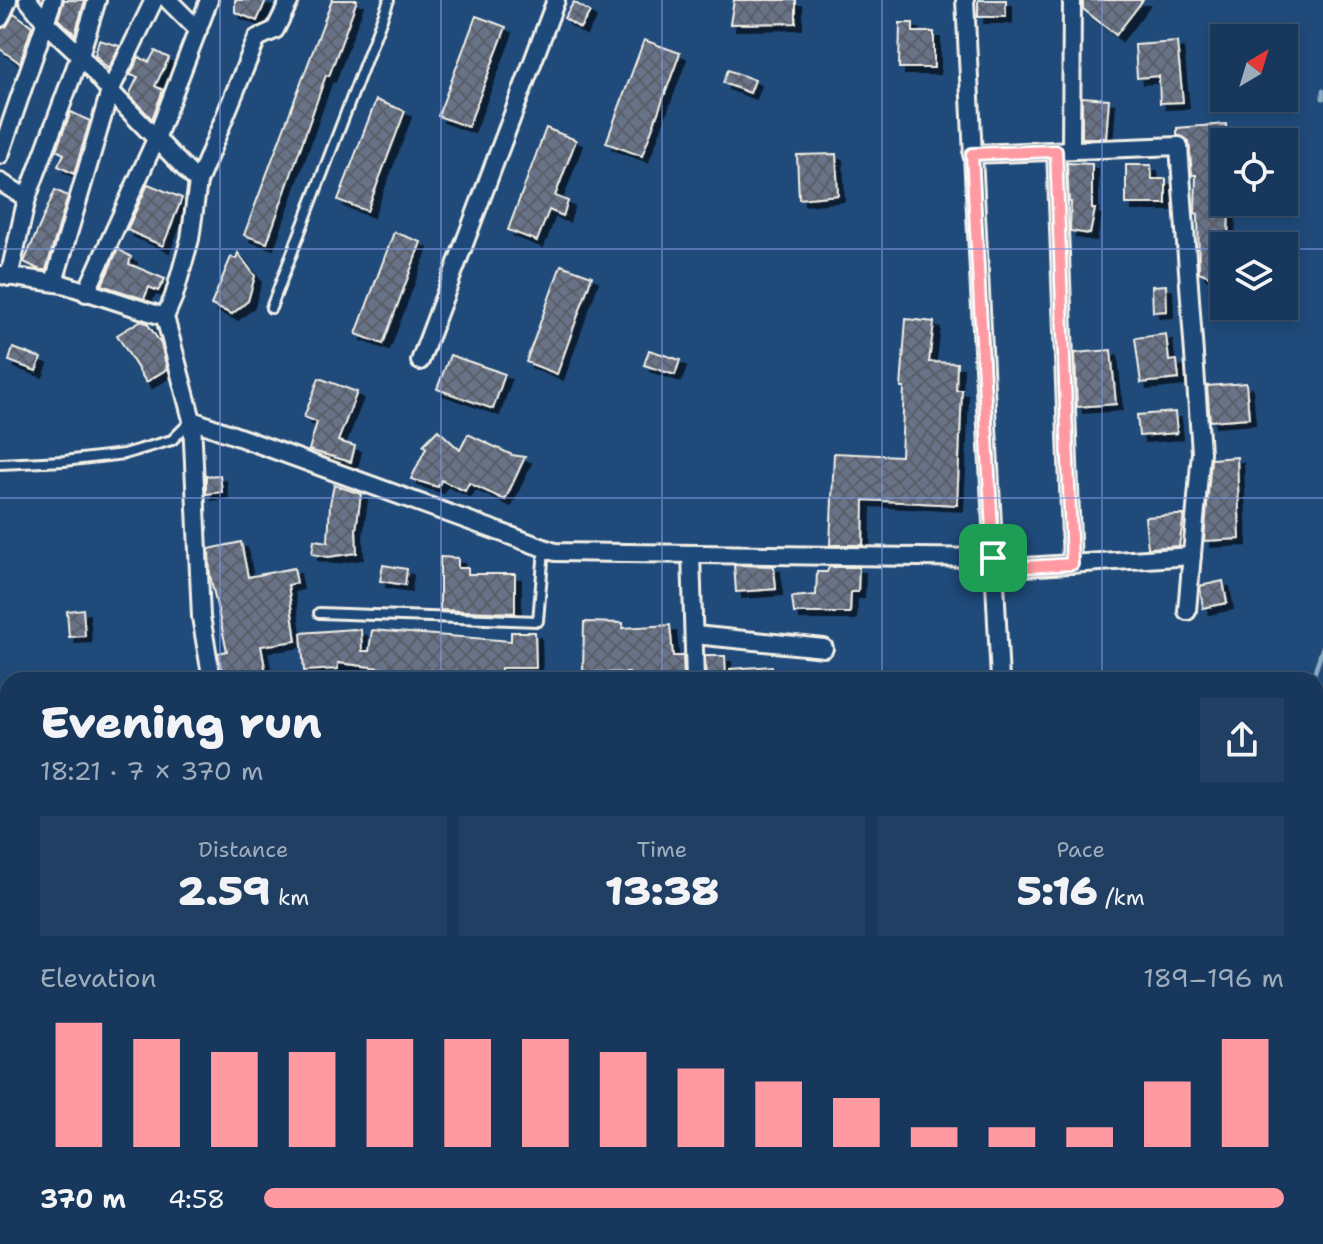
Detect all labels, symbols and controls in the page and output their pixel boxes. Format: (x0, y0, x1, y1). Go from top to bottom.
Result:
north arrow (1210, 24, 1298, 112)
map controls (1210, 24, 1298, 320)
button: locate (1210, 128, 1298, 216)
button: layers (1210, 232, 1298, 320)
pin (959, 524, 1027, 592)
icon: arrive (971, 536, 1015, 580)
text: Evening run (40, 693, 322, 752)
button: share (1200, 698, 1284, 782)
text: 18:21 · 7 × 370 m (40, 753, 263, 788)
text: Distance (198, 835, 288, 864)
text: Time (637, 835, 687, 864)
text: Pace (1056, 835, 1105, 864)
text: 2.59 (177, 864, 271, 918)
text: 13:38 (605, 864, 719, 918)
text: 5:16 (1017, 864, 1098, 918)
text: km (271, 883, 309, 912)
text: /km (1098, 883, 1145, 912)
text: Elevation (40, 960, 156, 995)
text: 189–196 m (1143, 960, 1284, 995)
text: 370 m (40, 1181, 126, 1216)
text: 4:58 (168, 1181, 225, 1216)

